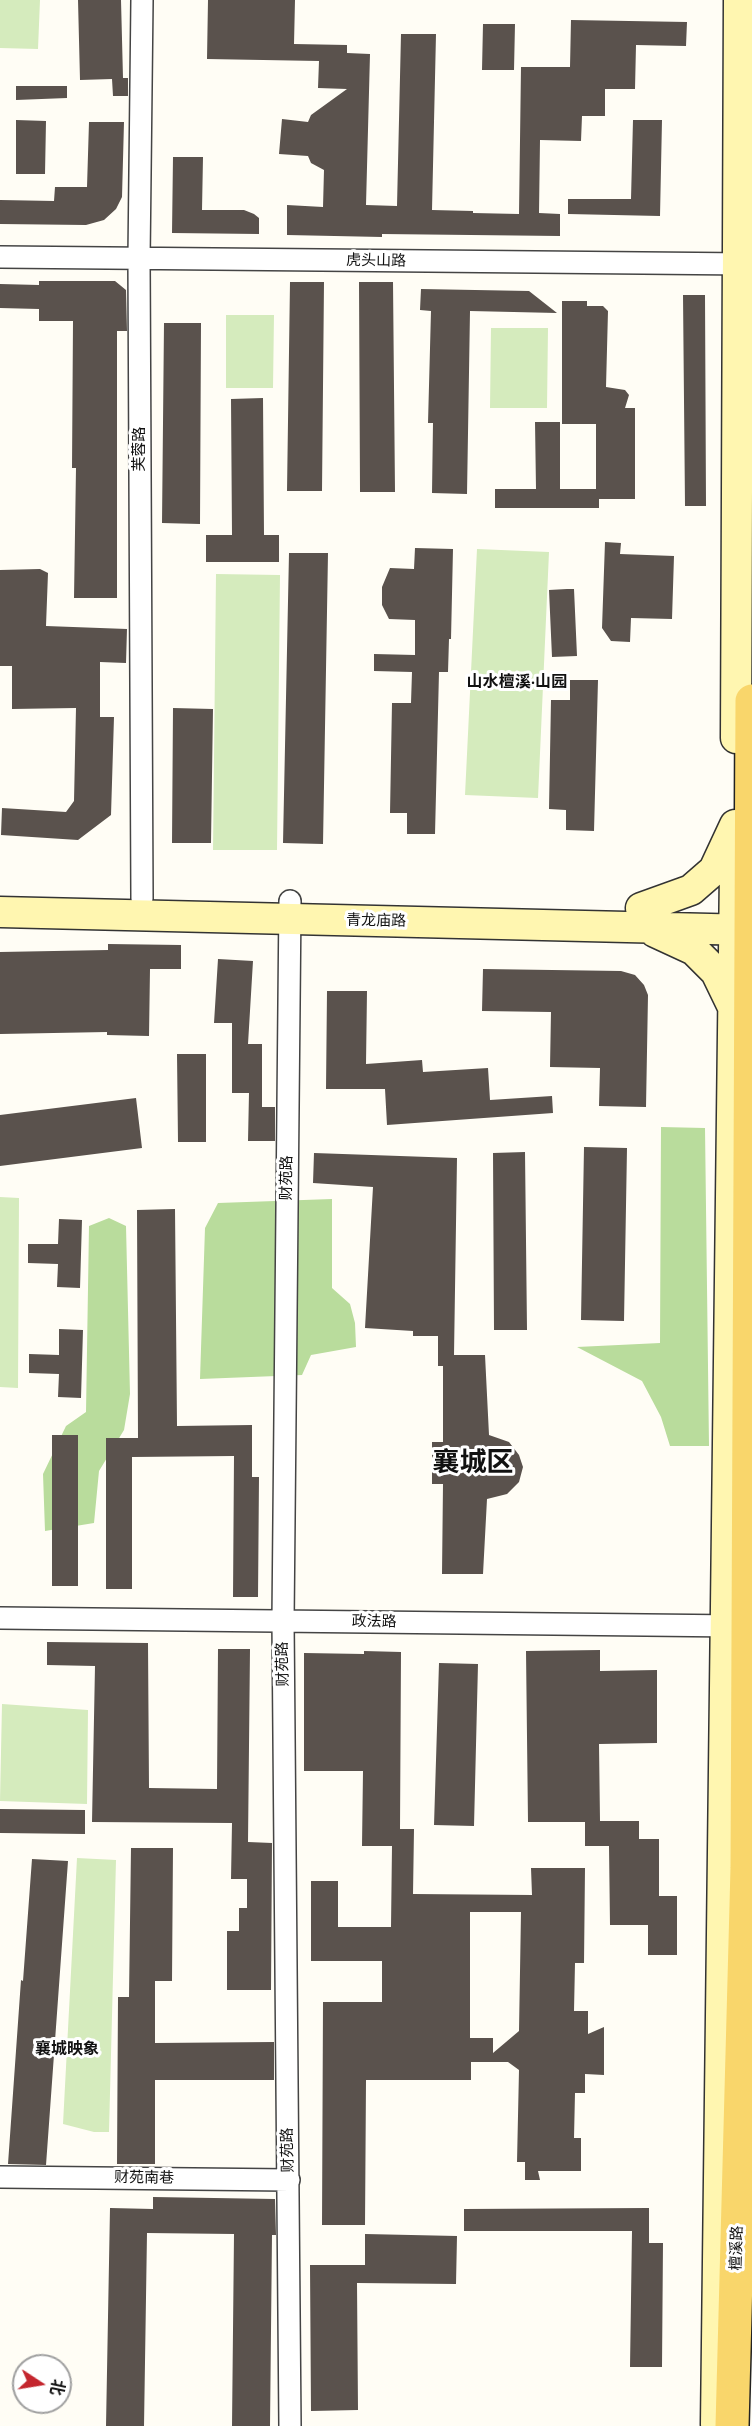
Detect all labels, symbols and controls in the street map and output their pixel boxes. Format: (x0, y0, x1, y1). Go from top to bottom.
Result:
street label: 虎头山路 (346, 251, 406, 271)
street label: 芙蓉路 (131, 427, 149, 471)
district label: 山水檀溪·山园 (467, 672, 567, 692)
street label: 青龙庙路 (346, 911, 406, 931)
street label: 财苑路 (278, 1155, 296, 1201)
district label: 襄城区 (433, 1447, 513, 1479)
street label: 政法路 (351, 1613, 397, 1631)
street label: 财苑路 (274, 1641, 292, 1687)
district label: 襄城映象 (35, 2039, 99, 2059)
street label: 财苑路 (279, 2127, 297, 2173)
street label: 财苑南巷 (114, 2168, 174, 2188)
street label: 檀溪路 (727, 2225, 747, 2271)
north arrow (12, 2354, 72, 2414)
text: 北 (46, 2377, 69, 2397)

